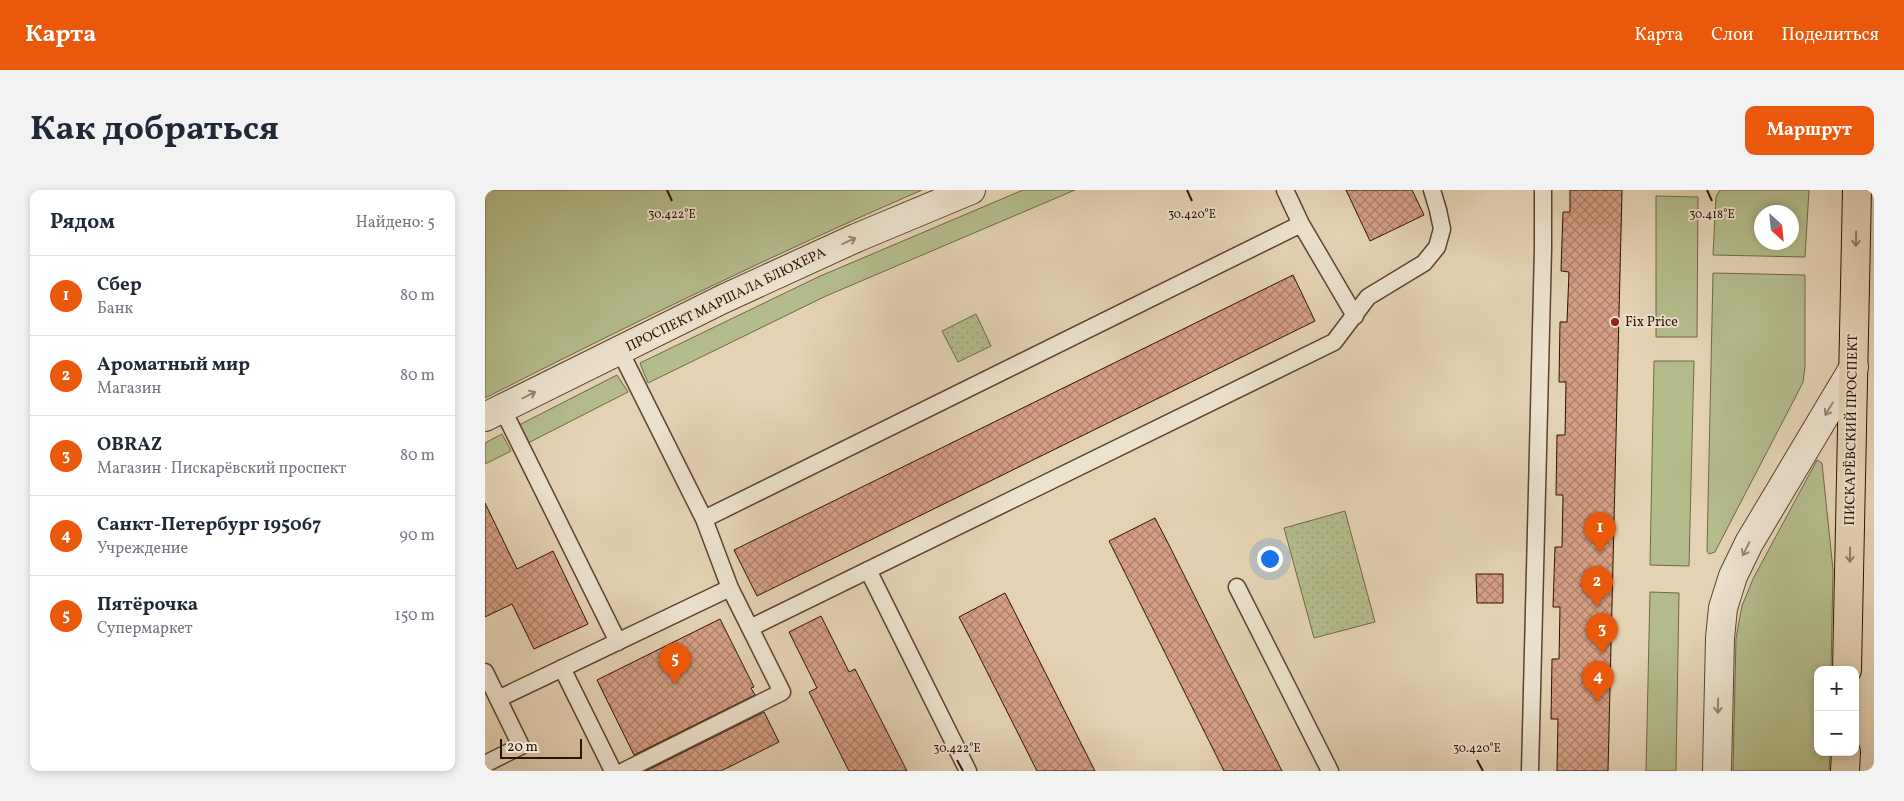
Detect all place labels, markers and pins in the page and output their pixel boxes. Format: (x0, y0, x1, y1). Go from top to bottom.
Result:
place label: Fix Price (1625, 313, 1678, 332)
marker: Fix Price (1609, 316, 1621, 328)
pin: 1 (1584, 512, 1616, 553)
pin: 2 (1581, 566, 1613, 607)
pin: 3 (1586, 613, 1618, 654)
pin: 5 (659, 643, 691, 684)
pin: 4 (1582, 661, 1614, 702)

